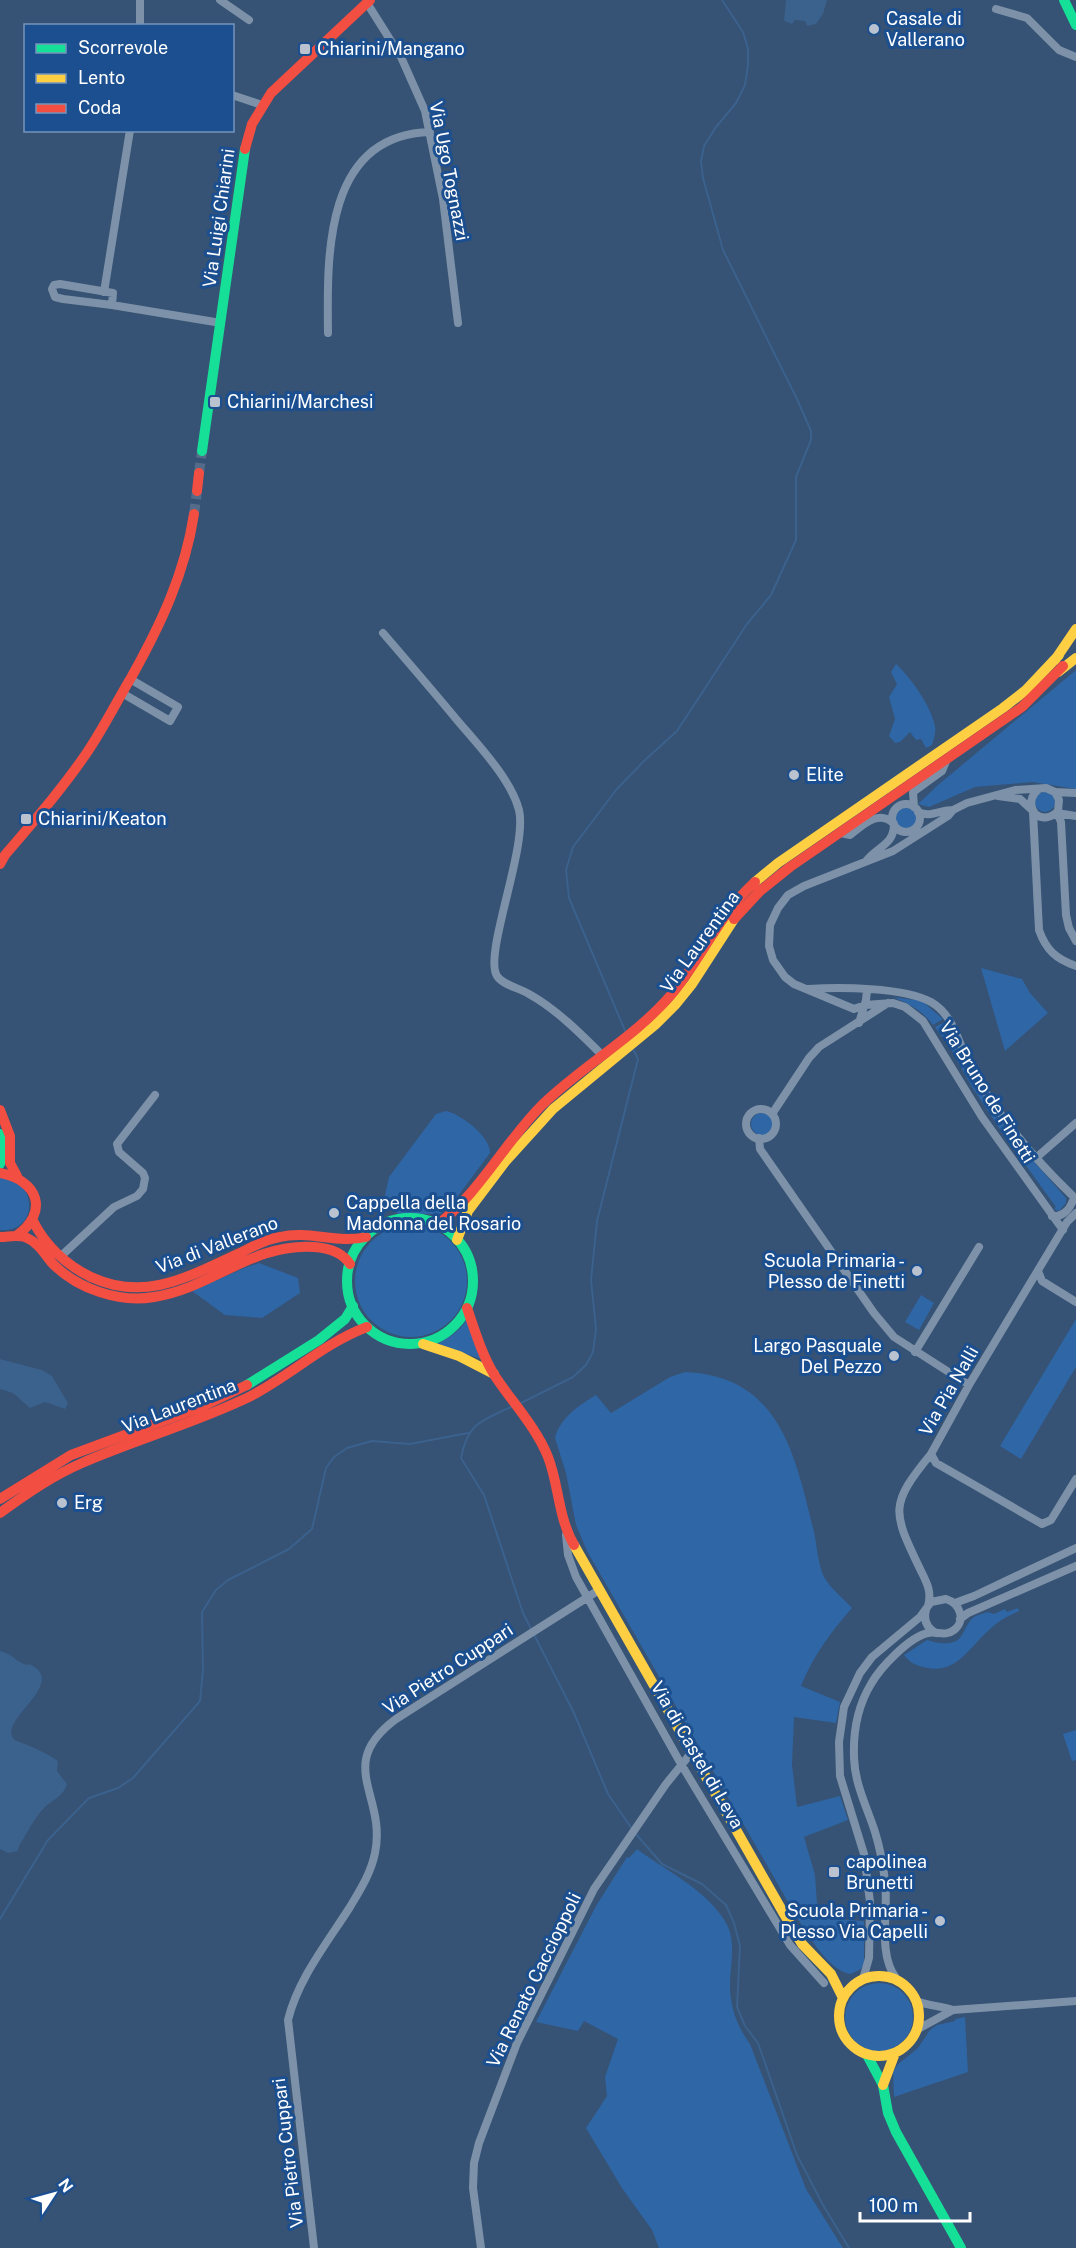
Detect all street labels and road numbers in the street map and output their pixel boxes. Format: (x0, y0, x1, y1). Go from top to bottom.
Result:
street label: Via Ugo Tognazzi (426, 99, 473, 242)
street label: Via Luigi Chiarini (198, 147, 239, 289)
street label: Via Laurentina (656, 887, 743, 997)
street label: Via Bruno de Finetti (935, 1017, 1040, 1167)
street label: Via di Vallerano (153, 1212, 281, 1277)
street label: Via Pia Nalli (915, 1342, 983, 1439)
street label: Via Laurentina (119, 1374, 239, 1437)
street label: Via Pietro Cuppari (379, 1619, 517, 1718)
street label: Via di Castel di Leva (647, 1677, 748, 1832)
street label: Via Renato Caccioppoli (482, 1889, 585, 2071)
street label: Via Pietro Cuppari (268, 2077, 307, 2229)

